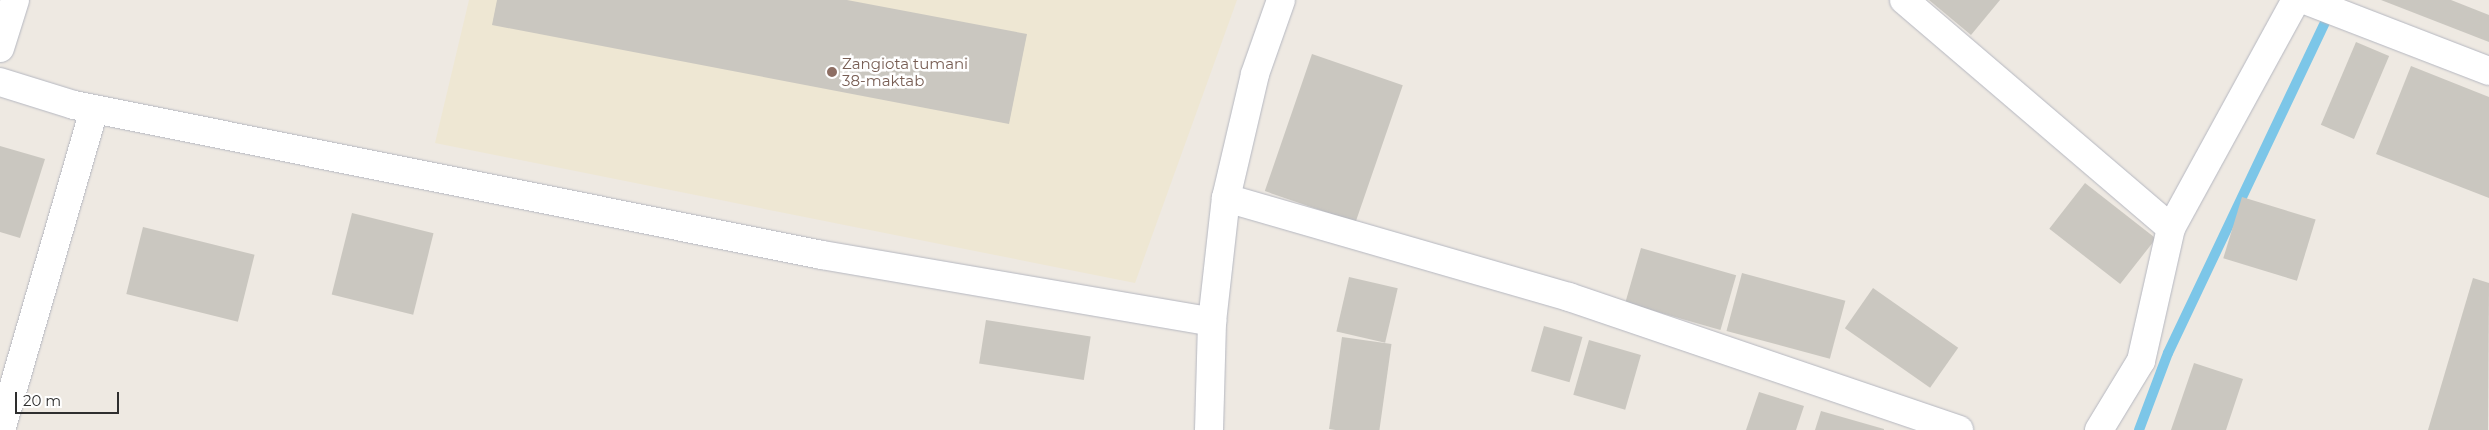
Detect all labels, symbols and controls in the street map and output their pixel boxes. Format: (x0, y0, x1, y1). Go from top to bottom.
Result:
place label: Zangiota tumani 38-maktab (842, 54, 968, 89)
marker: Zangiota tumani 38-maktab (826, 66, 838, 78)
scale bar (18, 382, 121, 414)
text: 20 m (23, 391, 61, 410)

